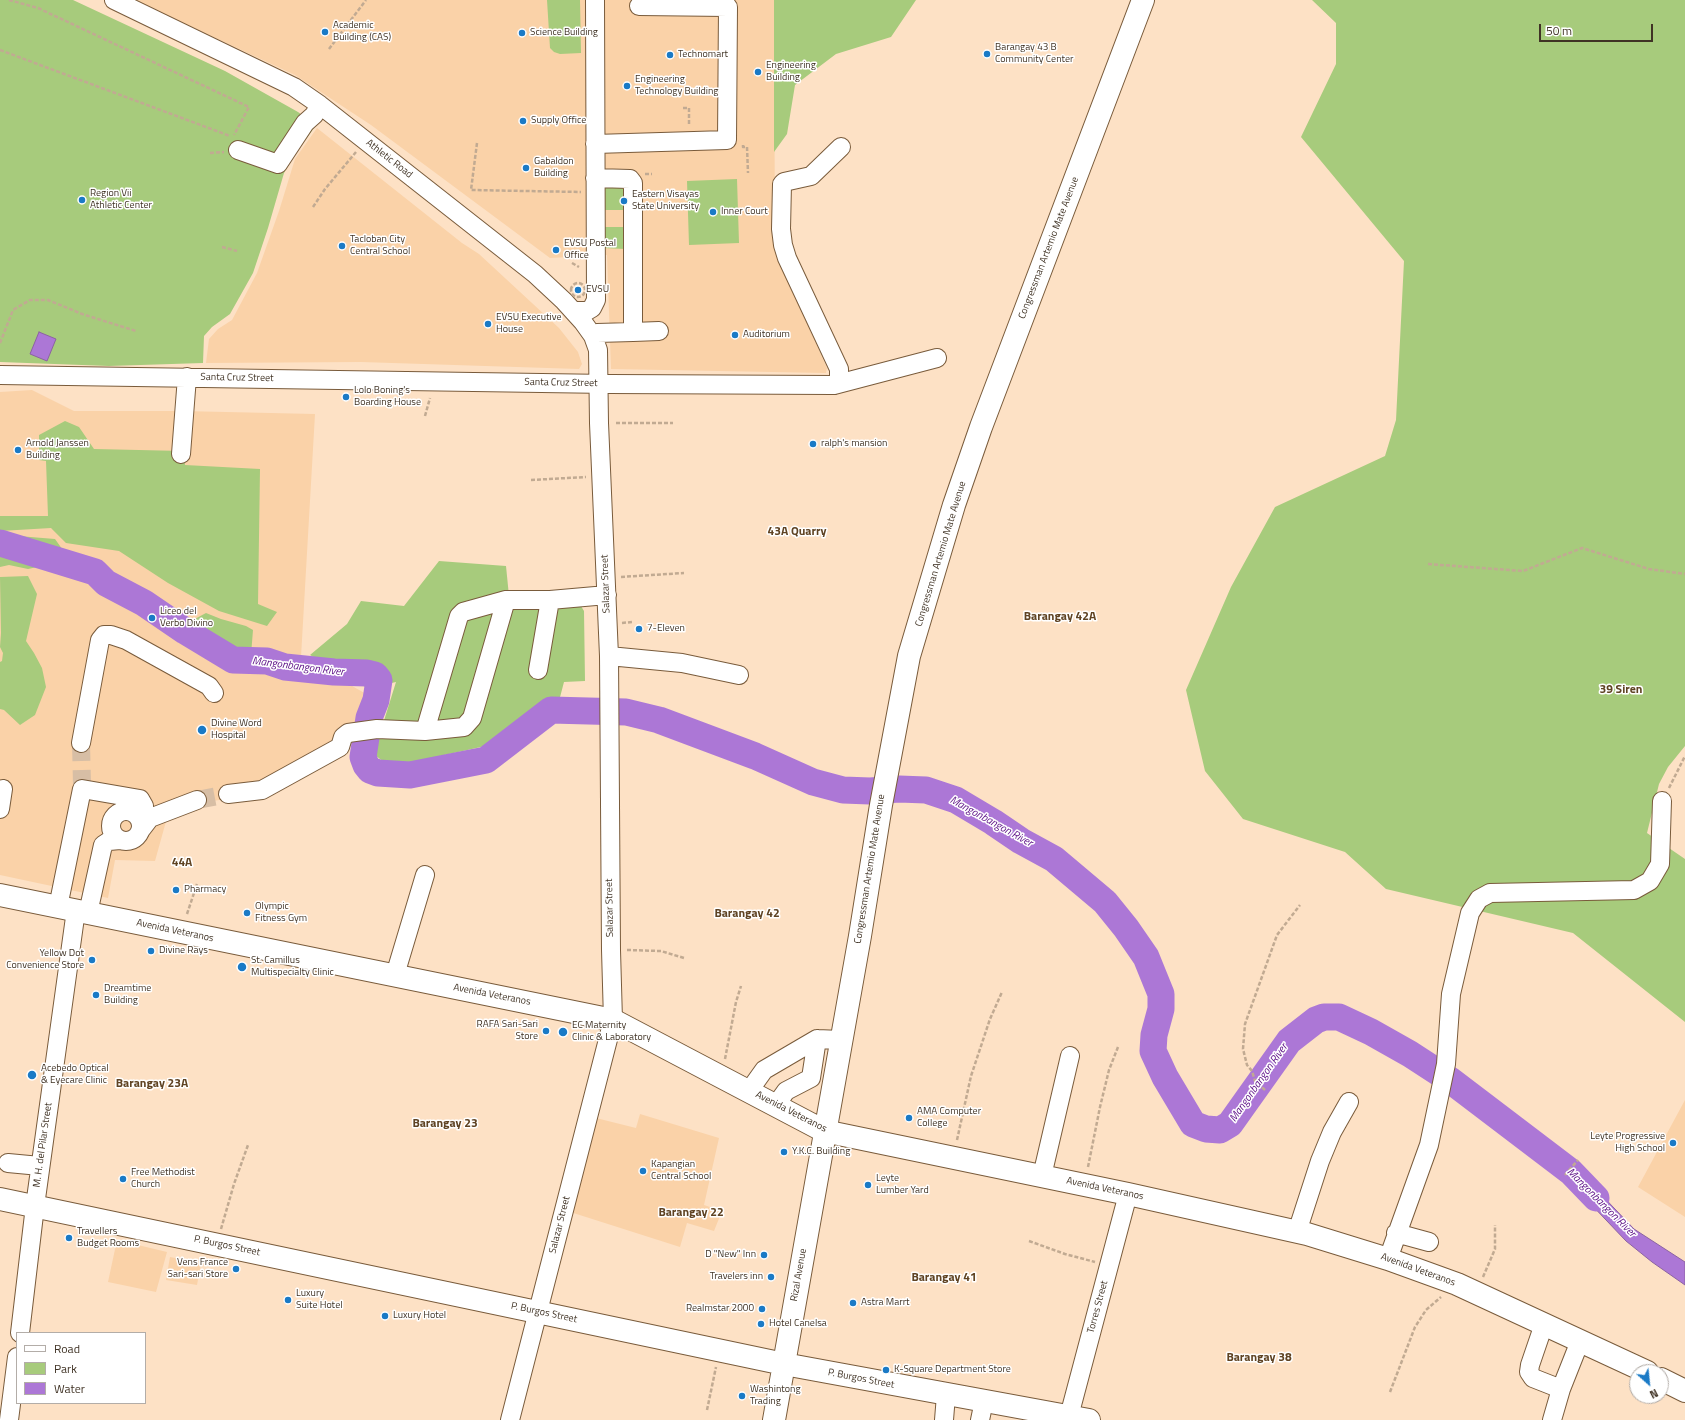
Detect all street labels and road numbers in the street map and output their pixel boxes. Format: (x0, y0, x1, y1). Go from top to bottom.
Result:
street label: Athletic Road (363, 137, 415, 181)
street label: Congressman Artemio Mate Avenue (1016, 175, 1082, 321)
street label: Santa Cruz Street (200, 371, 274, 385)
street label: Santa Cruz Street (524, 376, 598, 390)
street label: Congressman Artemio Mate Avenue (913, 480, 969, 628)
street label: Salazar Street (599, 554, 613, 614)
street label: Congressman Artemio Mate Avenue (852, 793, 888, 945)
street label: Salazar Street (603, 879, 617, 937)
street label: Avenida Veteranos (135, 917, 215, 945)
street label: Avenida Veteranos (452, 982, 532, 1008)
street label: Avenida Veteranos (753, 1089, 829, 1135)
street label: M. H. del Pilar Street (31, 1102, 55, 1188)
street label: Avenida Veteranos (1065, 1175, 1145, 1203)
street label: Salazar Street (547, 1195, 573, 1255)
street label: P. Burgos Street (193, 1233, 261, 1259)
street label: Rizal Avenue (788, 1248, 810, 1302)
street label: Avenida Veteranos (1379, 1251, 1457, 1289)
street label: Torres Street (1085, 1279, 1111, 1335)
street label: P. Burgos Street (510, 1300, 578, 1326)
street label: P. Burgos Street (827, 1367, 895, 1391)

